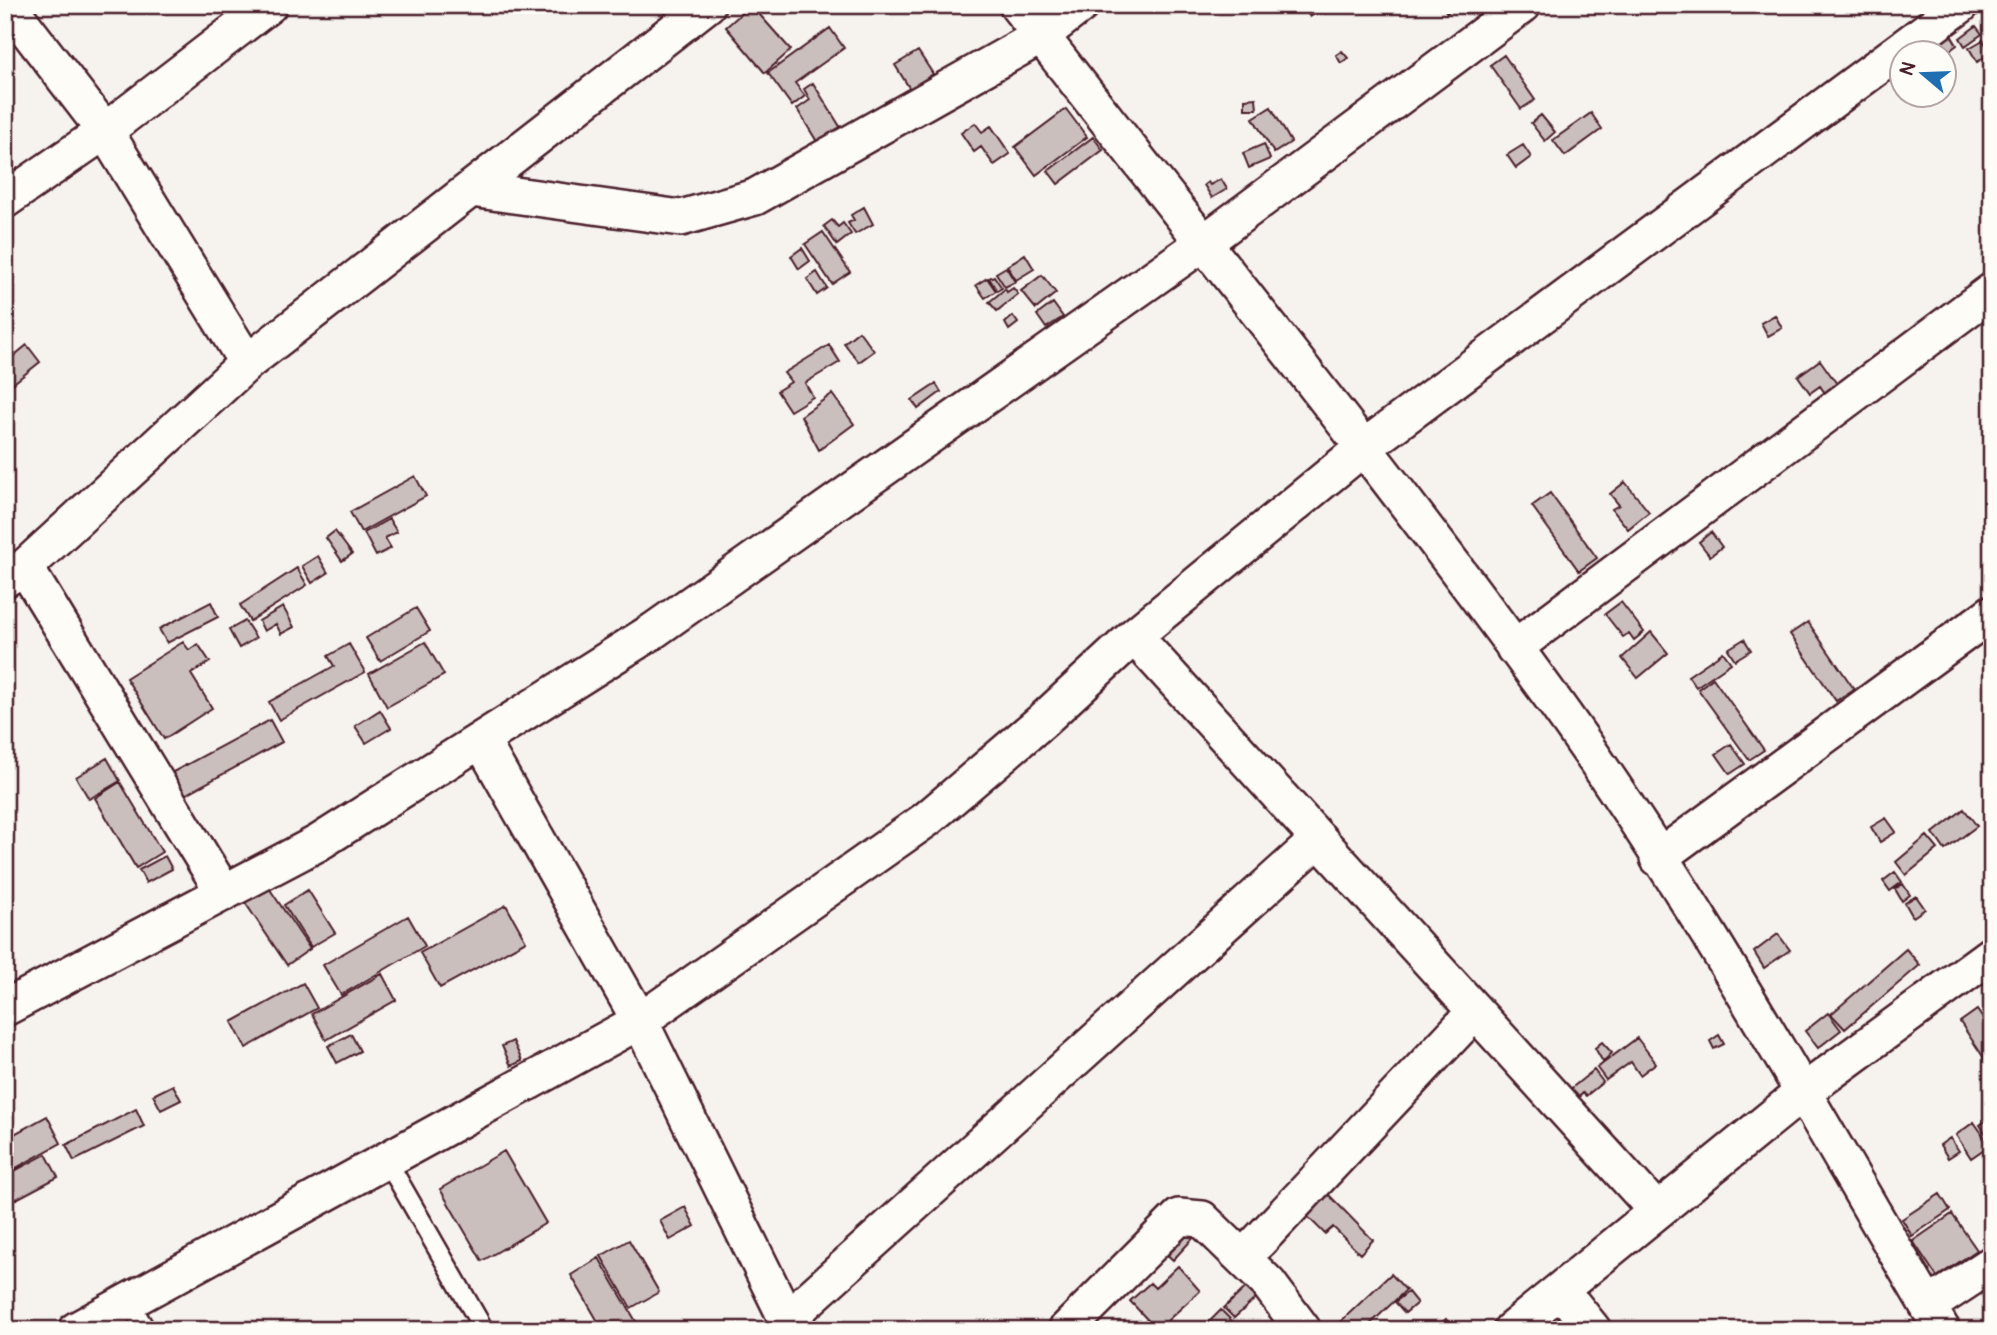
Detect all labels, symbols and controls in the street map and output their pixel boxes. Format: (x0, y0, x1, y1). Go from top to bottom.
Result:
north arrow (1888, 38, 1958, 108)
text: N (1894, 59, 1921, 79)

